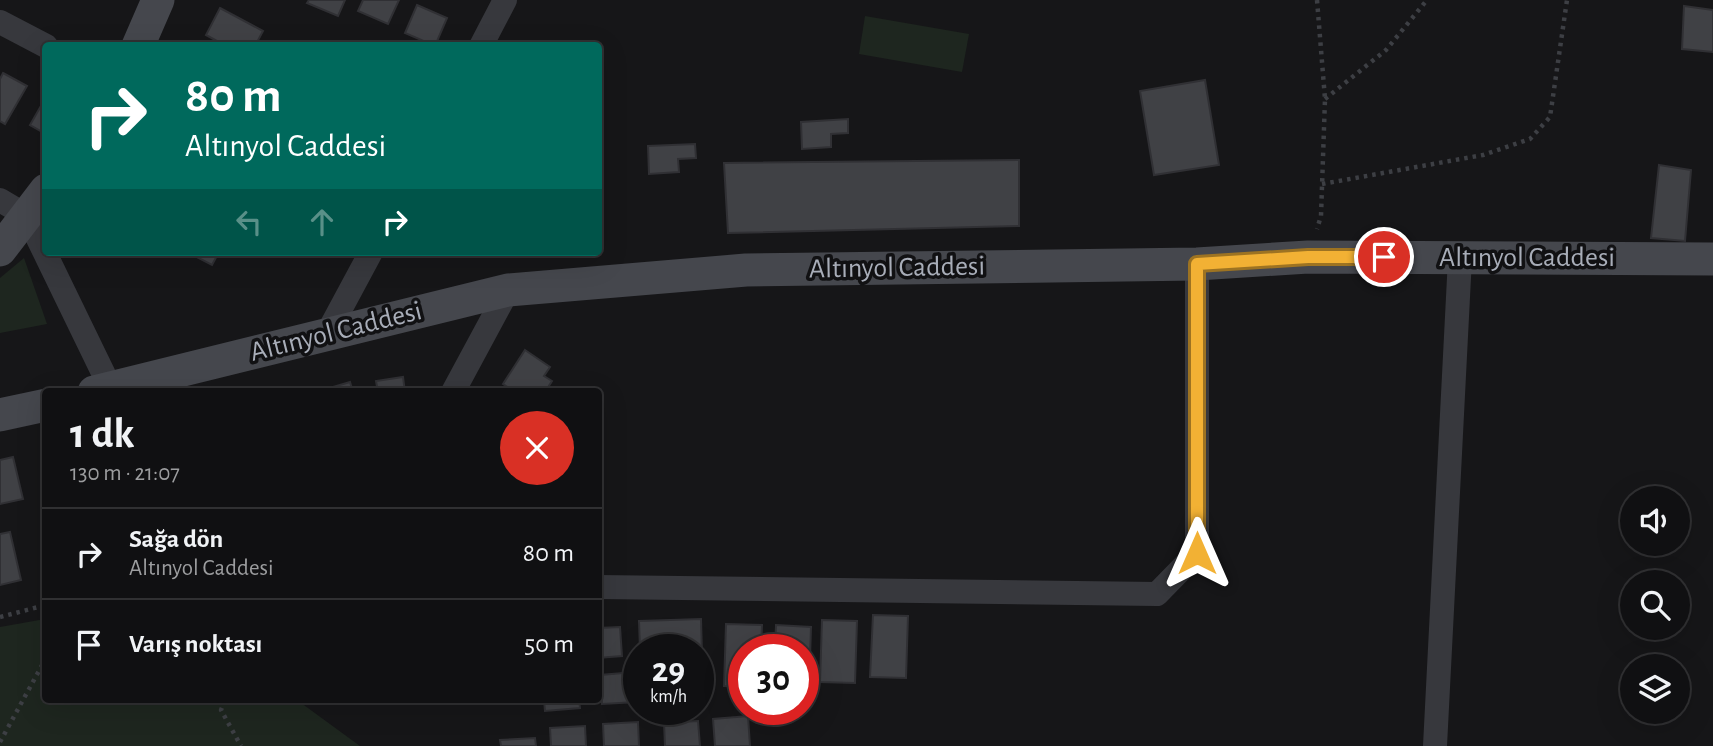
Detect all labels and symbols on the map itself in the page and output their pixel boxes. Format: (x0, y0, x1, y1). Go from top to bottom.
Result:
pin (1354, 227, 1414, 287)
street label: Altınyol Caddesi (1439, 244, 1615, 272)
street label: Altınyol Caddesi (809, 252, 985, 284)
street label: Altınyol Caddesi (247, 297, 425, 367)
position arrow (1160, 516, 1234, 590)
speed limit sign: 30 (728, 634, 819, 725)

